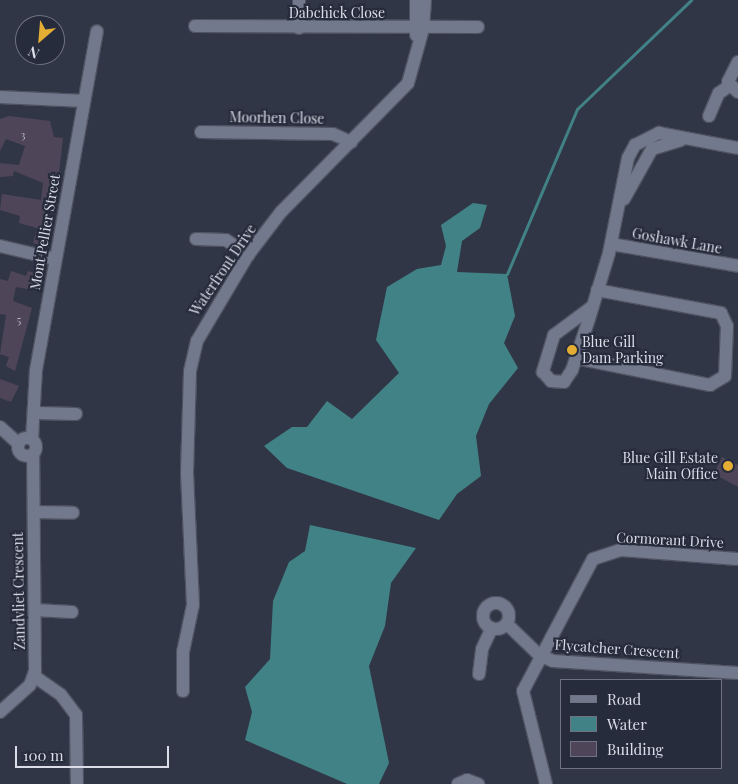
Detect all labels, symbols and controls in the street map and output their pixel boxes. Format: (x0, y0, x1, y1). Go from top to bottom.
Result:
street label: Dabchick Close (289, 5, 385, 21)
north arrow (15, 15, 65, 65)
text: N (25, 42, 42, 64)
street label: Moorhen Close (229, 109, 325, 127)
house number: 3 (21, 128, 25, 142)
street label: Mont Pellier Street (26, 172, 64, 292)
street label: Waterfront Drive (186, 221, 260, 319)
street label: Goshawk Lane (631, 225, 723, 257)
house number: 5 (17, 313, 21, 327)
place label: Blue Gill Dam Parking (582, 334, 663, 367)
marker: Blue Gill Dam Parking (566, 344, 578, 356)
place label: Blue Gill Estate Main Office (623, 450, 718, 482)
marker: Blue Gill Estate Main Office (722, 460, 734, 472)
street label: Cormorant Drive (616, 529, 724, 551)
street label: Zandvliet Crescent (10, 532, 28, 650)
street label: Flycatcher Crescent (554, 636, 680, 662)
legend (560, 679, 723, 769)
text: Road (607, 689, 641, 709)
text: Water (607, 714, 647, 734)
scale bar (18, 736, 171, 768)
text: Building (607, 739, 663, 759)
text: 100 m (23, 745, 64, 765)

